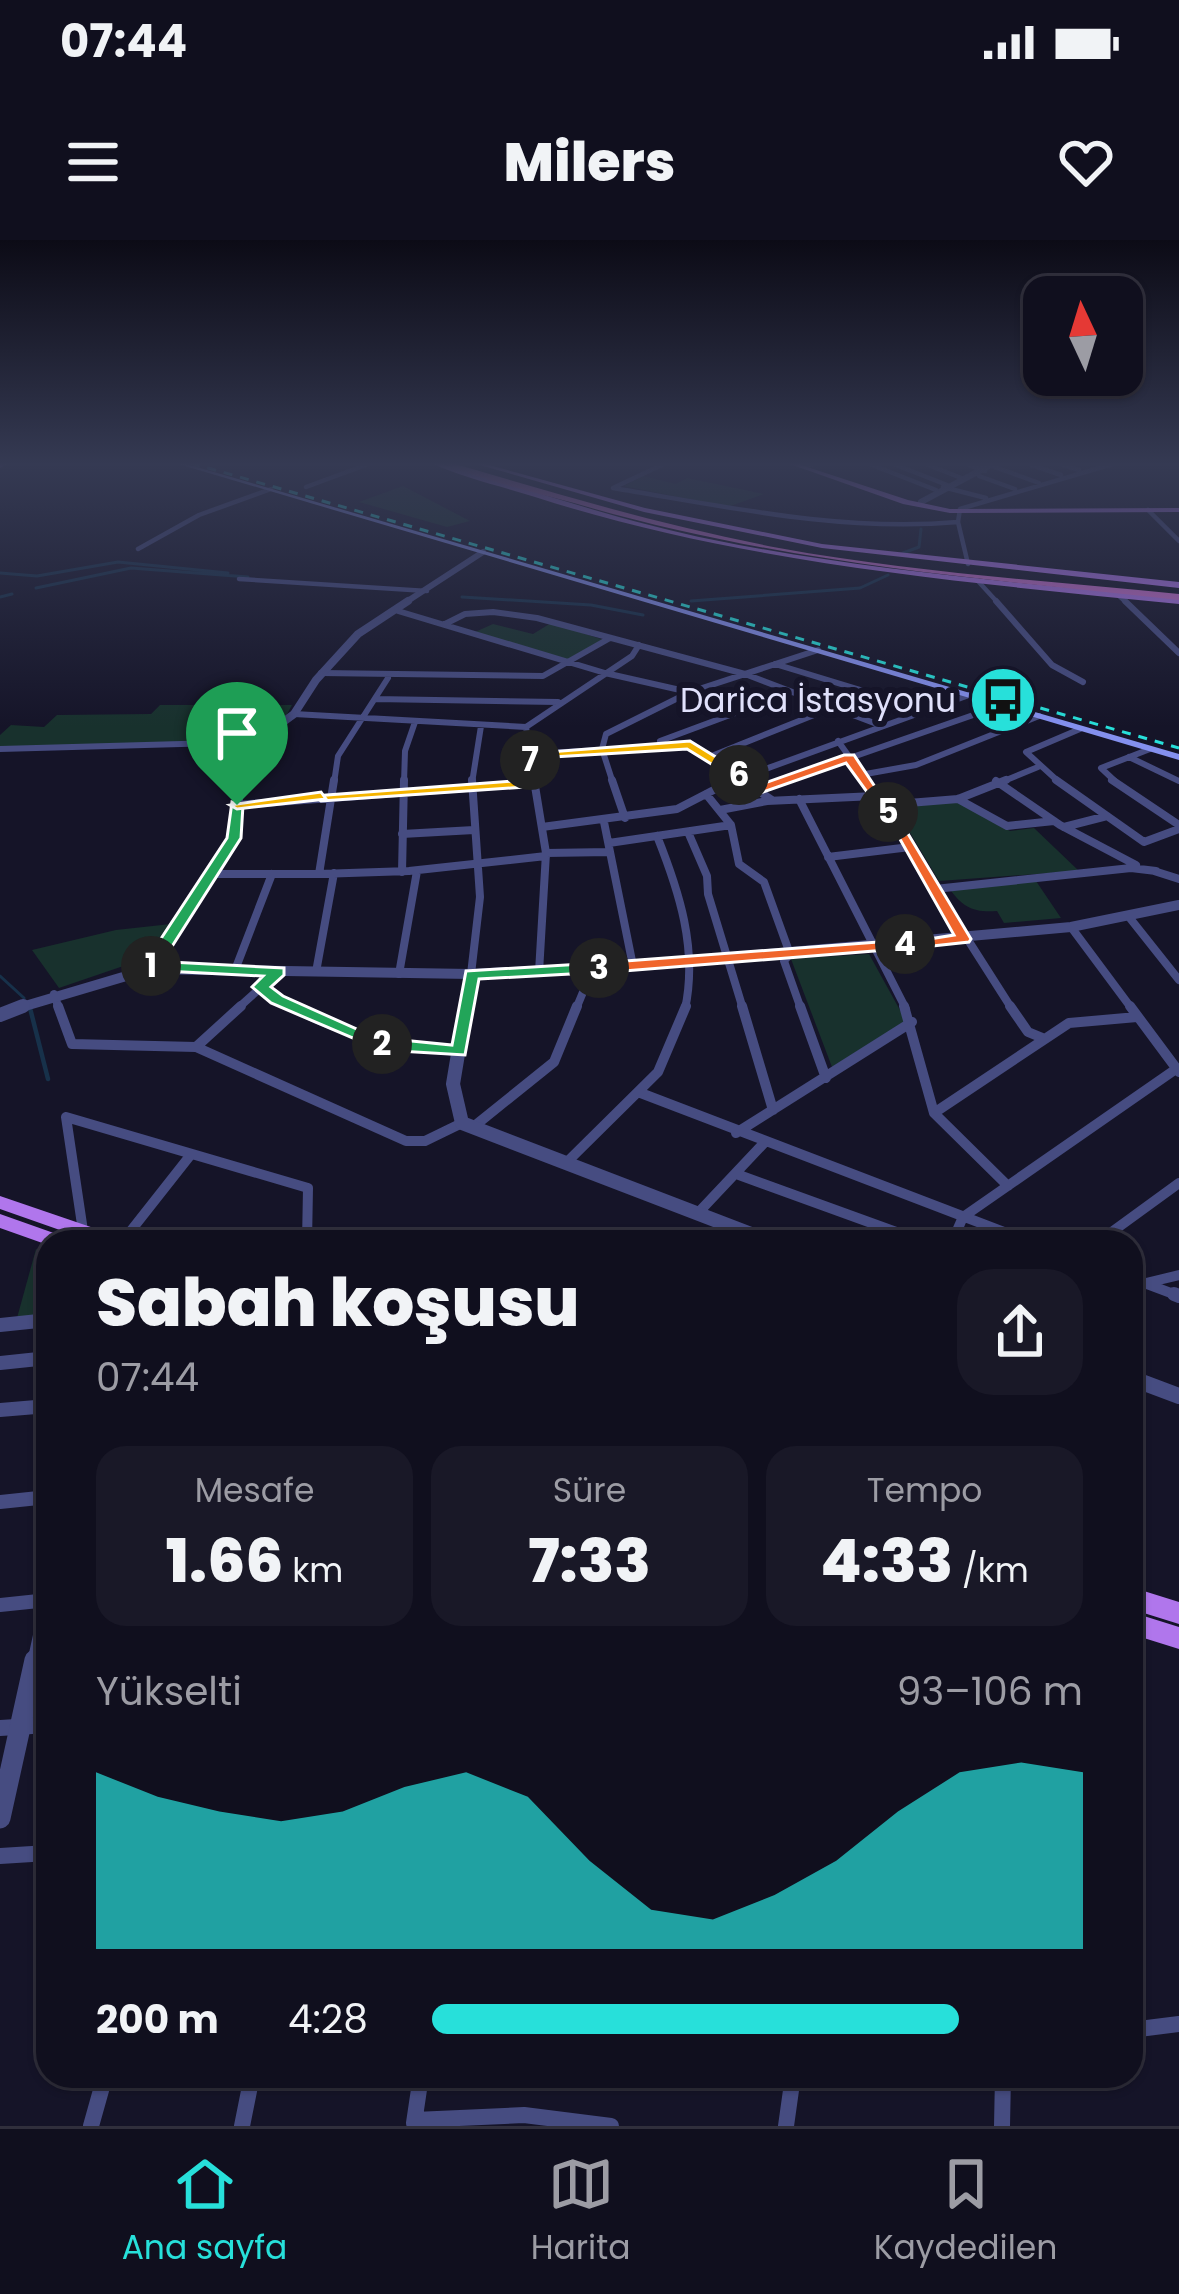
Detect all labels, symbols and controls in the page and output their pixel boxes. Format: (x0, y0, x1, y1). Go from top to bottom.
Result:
text: 07:44 (60, 10, 187, 73)
text: Milers (504, 124, 675, 200)
icon: menu (60, 129, 126, 195)
icon: heart (1053, 129, 1119, 195)
north arrow (1023, 276, 1143, 396)
map controls (1023, 276, 1143, 396)
bus stop icon: Darica İstasyonu (968, 665, 1038, 735)
place label: Darica İstasyonu (680, 677, 956, 724)
pin (186, 682, 288, 805)
icon: arrive (204, 700, 270, 766)
pin: 7 (500, 730, 560, 790)
text: 7 (521, 736, 539, 783)
pin: 6 (709, 745, 769, 805)
text: 6 (728, 751, 750, 798)
pin: 5 (858, 782, 918, 842)
text: 5 (877, 788, 899, 835)
pin: 4 (875, 914, 935, 974)
text: 4 (894, 920, 916, 967)
pin: 1 (121, 936, 181, 996)
pin: 3 (569, 938, 629, 998)
text: 1 (145, 942, 157, 989)
text: 3 (589, 944, 609, 991)
pin: 2 (352, 1014, 412, 1074)
text: 2 (373, 1020, 391, 1067)
text: Sabah koşusu (96, 1257, 580, 1349)
button: share (957, 1269, 1083, 1395)
text: 07:44 (96, 1350, 199, 1405)
text: Mesafe (195, 1467, 314, 1514)
text: Süre (553, 1467, 626, 1514)
text: Tempo (867, 1467, 982, 1514)
text: 1.66 (166, 1519, 283, 1603)
text: 7:33 (528, 1519, 651, 1603)
text: 4:33 (820, 1519, 953, 1603)
text: km (283, 1547, 343, 1594)
text: /km (953, 1547, 1029, 1594)
text: Yükselti (96, 1664, 242, 1719)
text: 93–106 m (897, 1664, 1083, 1719)
text: 200 m (96, 1992, 219, 2047)
text: 4:28 (288, 1992, 368, 2047)
tab: Ana sayfa (122, 2151, 287, 2273)
tab: Harita (531, 2151, 631, 2273)
tab: Kaydedilen (874, 2151, 1057, 2273)

